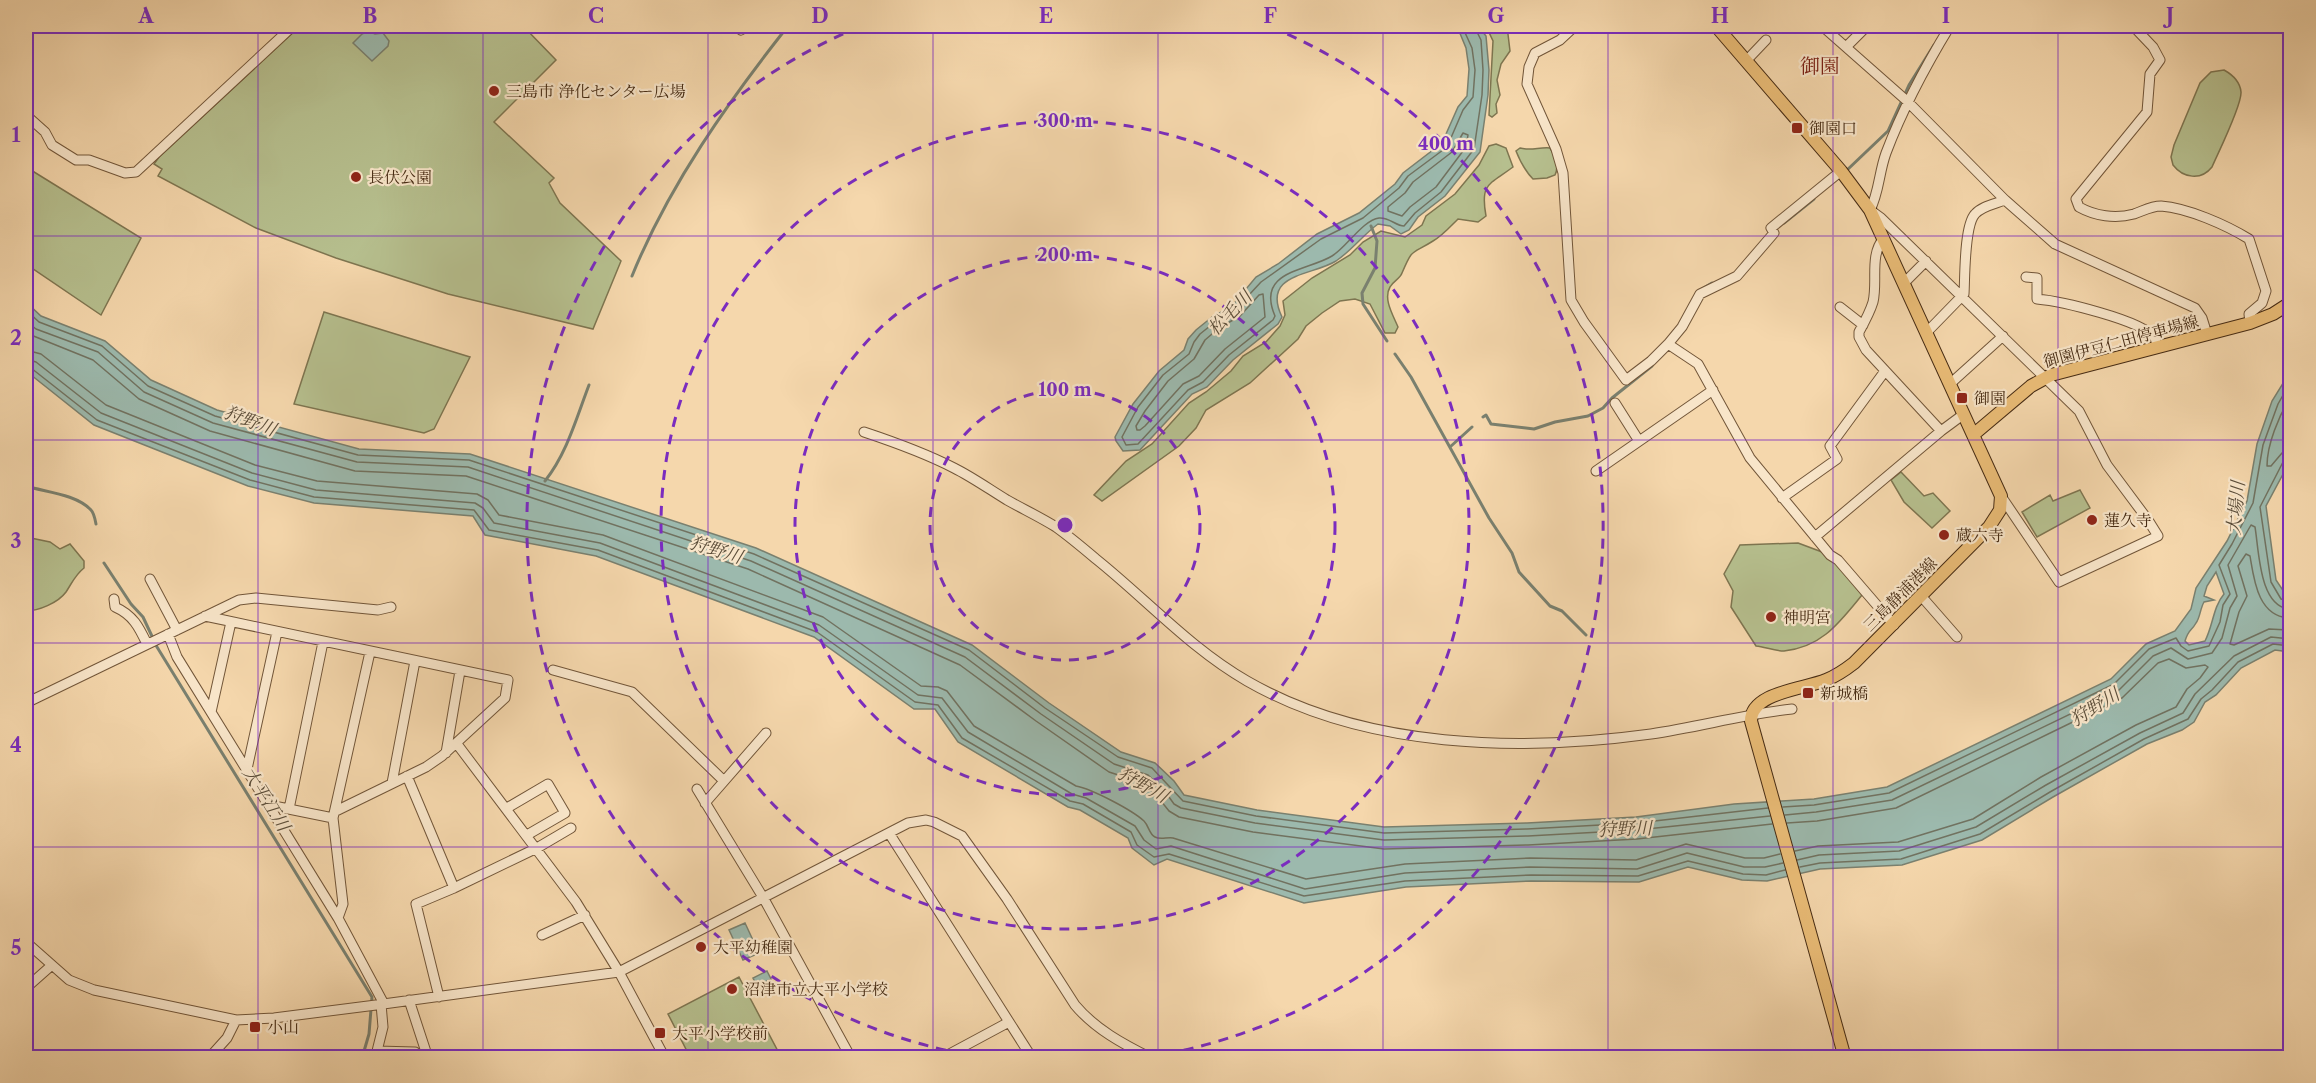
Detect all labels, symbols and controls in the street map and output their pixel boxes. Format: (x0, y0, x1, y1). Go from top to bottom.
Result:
text: A (137, 4, 154, 28)
text: B (363, 4, 378, 28)
text: C (588, 4, 604, 28)
text: D (811, 4, 829, 28)
text: E (1039, 4, 1053, 28)
text: F (1263, 4, 1277, 28)
text: G (1488, 4, 1505, 28)
text: H (1711, 4, 1729, 28)
text: I (1942, 4, 1950, 28)
text: J (2162, 4, 2174, 28)
district label: 御園 (1800, 54, 1840, 78)
place label: 三島市 浄化センター広場 (506, 81, 686, 101)
marker: 三島市 浄化センター広場 (487, 84, 501, 98)
text: 300 m (1037, 110, 1093, 132)
place label: 御園口 (1809, 118, 1857, 138)
marker: 御園口 (1790, 121, 1804, 135)
text: 1 (12, 123, 21, 147)
text: 400 m (1418, 133, 1474, 155)
place label: 長伏公園 (368, 167, 432, 187)
marker: 長伏公園 (349, 170, 363, 184)
text: 200 m (1037, 244, 1093, 266)
water label: 松毛川 (1203, 284, 1258, 340)
street label: 御園伊豆仁田停車場線 (2041, 311, 2201, 371)
text: 2 (10, 326, 22, 350)
text: 100 m (1038, 379, 1092, 401)
place label: 御園 (1974, 388, 2006, 408)
marker: 御園 (1955, 391, 1969, 405)
water label: 狩野川 (221, 401, 281, 442)
water label: 大場川 (2223, 478, 2249, 536)
place label: 蓮久寺 (2104, 510, 2152, 530)
marker: 蓮久寺 (2085, 513, 2099, 527)
centre of rings (1055, 515, 1075, 535)
place label: 蔵六寺 (1956, 525, 2004, 545)
marker: 蔵六寺 (1937, 528, 1951, 542)
text: 3 (10, 529, 22, 553)
water label: 狩野川 (687, 532, 747, 569)
street label: 三島静浦港線 (1859, 553, 1941, 635)
place label: 神明宮 (1783, 607, 1831, 627)
marker: 神明宮 (1764, 610, 1778, 624)
water label: 狩野川 (2066, 682, 2125, 731)
place label: 新城橋 (1820, 683, 1868, 703)
marker: 新城橋 (1801, 686, 1815, 700)
text: 4 (10, 733, 22, 757)
water label: 狩野川 (1114, 762, 1174, 809)
water label: 大平江川 (238, 763, 295, 837)
water label: 狩野川 (1598, 817, 1654, 841)
text: 5 (10, 936, 22, 960)
place label: 大平幼稚園 (713, 937, 793, 957)
marker: 大平幼稚園 (694, 940, 708, 954)
place label: 沼津市立大平小学校 (744, 979, 888, 999)
marker: 沼津市立大平小学校 (725, 982, 739, 996)
place label: 小山 (267, 1017, 299, 1037)
marker: 小山 (248, 1020, 262, 1034)
place label: 大平小学校前 (672, 1023, 768, 1043)
marker: 大平小学校前 (653, 1026, 667, 1040)

